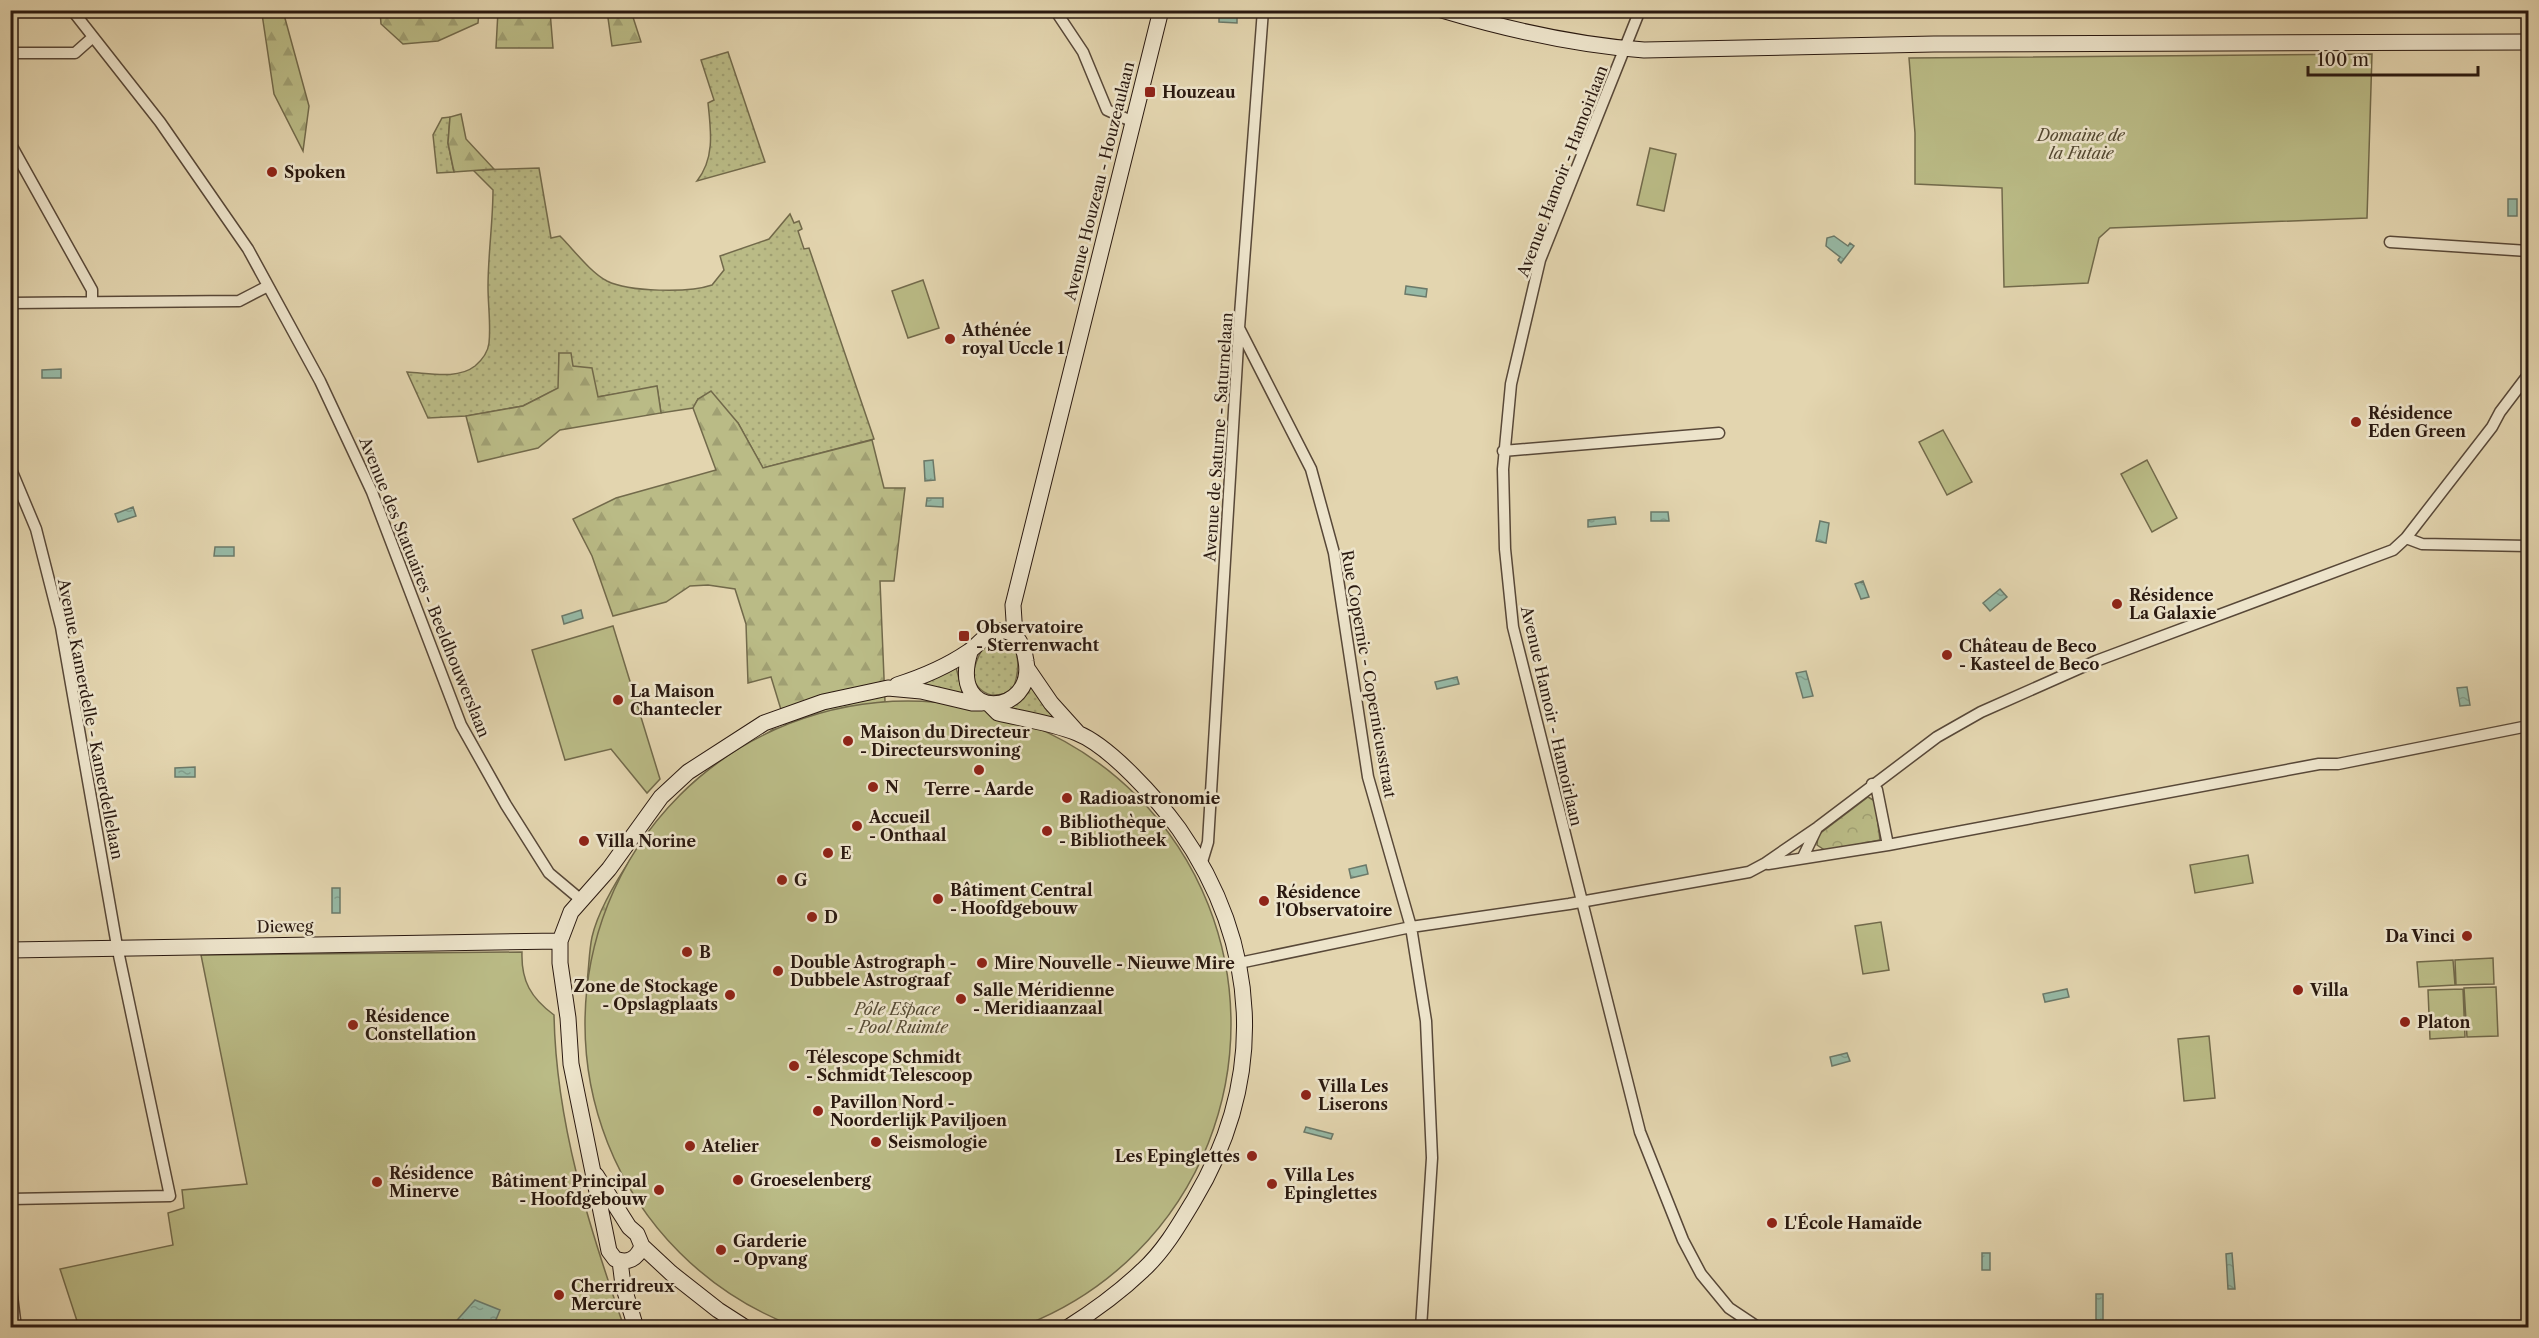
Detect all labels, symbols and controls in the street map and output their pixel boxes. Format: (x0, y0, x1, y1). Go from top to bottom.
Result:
scale bar (2308, 39, 2478, 77)
text: 100 m (2317, 49, 2369, 71)
street label: Avenue Houzeau - Houzeaulaan (1059, 59, 1138, 304)
street label: Avenue Hamoir - Hamoirlaan (1512, 62, 1612, 281)
place label: Houzeau (1162, 82, 1236, 102)
marker: Houzeau (1143, 85, 1157, 99)
park label: Domaine de la Futaie (2035, 125, 2126, 163)
place label: Spoken (284, 162, 346, 182)
marker: Spoken (265, 165, 279, 179)
street label: Avenue de Saturne - Saturnelaan (1199, 312, 1237, 563)
place label: Athénée royal Uccle 1 (961, 320, 1065, 358)
marker: Athénée royal Uccle 1 (943, 332, 957, 346)
place label: Résidence Eden Green (2368, 403, 2466, 441)
marker: Résidence Eden Green (2349, 415, 2363, 429)
street label: Avenue des Statuaires - Beeldhouwerslaan (355, 433, 495, 740)
street label: Rue Copernic - Copernicusstraat (1337, 549, 1401, 800)
street label: Avenue Kamerdelle - Kamerdellelaan (54, 576, 128, 861)
place label: Résidence La Galaxie (2129, 585, 2217, 623)
marker: Résidence La Galaxie (2110, 597, 2124, 611)
street label: Avenue Hamoir - Hamoirlaan (1517, 603, 1587, 828)
place label: Observatoire - Sterrenwacht (976, 617, 1100, 655)
marker: Observatoire - Sterrenwacht (957, 629, 971, 643)
place label: Château de Beco - Kasteel de Beco (1959, 636, 2099, 674)
marker: Château de Beco - Kasteel de Beco (1940, 648, 1954, 662)
place label: La Maison Chantecler (630, 681, 722, 719)
marker: La Maison Chantecler (611, 693, 625, 707)
place label: Maison du Directeur - Directeurswoning (860, 722, 1030, 760)
marker: Maison du Directeur - Directeurswoning (841, 734, 855, 748)
marker: Terre - Aarde (972, 763, 986, 777)
place label: N (885, 777, 899, 797)
place label: Terre - Aarde (924, 779, 1034, 799)
marker: N (866, 780, 880, 794)
place label: Radioastronomie (1079, 788, 1221, 808)
marker: Radioastronomie (1060, 791, 1074, 805)
place label: Accueil - Onthaal (868, 807, 947, 845)
place label: Bibliothèque - Bibliotheek (1059, 812, 1167, 850)
marker: Accueil - Onthaal (850, 819, 864, 833)
marker: Bibliothèque - Bibliotheek (1040, 824, 1054, 838)
place label: Villa Norine (595, 831, 696, 851)
marker: Villa Norine (577, 834, 591, 848)
place label: E (840, 843, 852, 863)
marker: E (821, 846, 835, 860)
place label: G (794, 870, 808, 890)
marker: G (775, 873, 789, 887)
place label: Bâtiment Central - Hoofdgebouw (950, 880, 1093, 918)
place label: Résidence l'Observatoire (1276, 882, 1393, 920)
marker: Bâtiment Central - Hoofdgebouw (931, 892, 945, 906)
marker: Résidence l'Observatoire (1257, 894, 1271, 908)
place label: D (824, 907, 838, 927)
marker: D (805, 910, 819, 924)
street label: Dieweg (256, 915, 314, 936)
place label: Da Vinci (2385, 926, 2455, 946)
marker: Da Vinci (2460, 929, 2474, 943)
place label: B (699, 942, 711, 962)
marker: B (680, 945, 694, 959)
place label: Double Astrograph - Dubbele Astrograaf (790, 952, 957, 990)
place label: Mire Nouvelle - Nieuwe Mire (994, 953, 1235, 973)
marker: Mire Nouvelle - Nieuwe Mire (975, 956, 989, 970)
marker: Double Astrograph - Dubbele Astrograaf (771, 964, 785, 978)
place label: Zone de Stockage - Opslagplaats (574, 976, 718, 1014)
place label: Salle Méridienne - Meridiaanzaal (973, 980, 1115, 1018)
place label: Villa (2309, 980, 2349, 1000)
marker: Villa (2291, 983, 2305, 997)
marker: Zone de Stockage - Opslagplaats (723, 988, 737, 1002)
marker: Salle Méridienne - Meridiaanzaal (954, 992, 968, 1006)
park label: Pôle Espace - Pool Ruimte (846, 999, 949, 1037)
place label: Résidence Constellation (365, 1006, 476, 1044)
place label: Platon (2417, 1012, 2470, 1032)
marker: Platon (2398, 1015, 2412, 1029)
marker: Résidence Constellation (346, 1018, 360, 1032)
place label: Télescope Schmidt - Schmidt Telescoop (806, 1047, 973, 1085)
marker: Télescope Schmidt - Schmidt Telescoop (787, 1059, 801, 1073)
place label: Villa Les Liserons (1317, 1076, 1388, 1114)
marker: Villa Les Liserons (1299, 1088, 1313, 1102)
place label: Pavillon Nord - Noorderlijk Paviljoen (830, 1092, 1007, 1130)
marker: Pavillon Nord - Noorderlijk Paviljoen (811, 1104, 825, 1118)
place label: Seismologie (888, 1132, 988, 1152)
marker: Seismologie (869, 1135, 883, 1149)
place label: Atelier (701, 1136, 759, 1156)
marker: Atelier (683, 1139, 697, 1153)
place label: Les Epinglettes (1115, 1146, 1240, 1166)
marker: Les Epinglettes (1245, 1149, 1259, 1163)
place label: Résidence Minerve (389, 1163, 474, 1201)
place label: Villa Les Epinglettes (1283, 1165, 1377, 1203)
place label: Groeselenberg (750, 1170, 872, 1190)
place label: Bâtiment Principal - Hoofdgebouw (491, 1171, 648, 1209)
marker: Groeselenberg (731, 1173, 745, 1187)
marker: Résidence Minerve (370, 1175, 384, 1189)
marker: Villa Les Epinglettes (1265, 1177, 1279, 1191)
marker: Bâtiment Principal - Hoofdgebouw (652, 1183, 666, 1197)
place label: L'École Hamaïde (1784, 1213, 1922, 1233)
marker: L'École Hamaïde (1765, 1216, 1779, 1230)
place label: Garderie - Opvang (733, 1231, 808, 1269)
marker: Garderie - Opvang (714, 1243, 728, 1257)
place label: Cherridreux Mercure (571, 1276, 675, 1314)
marker: Cherridreux Mercure (552, 1288, 566, 1302)

